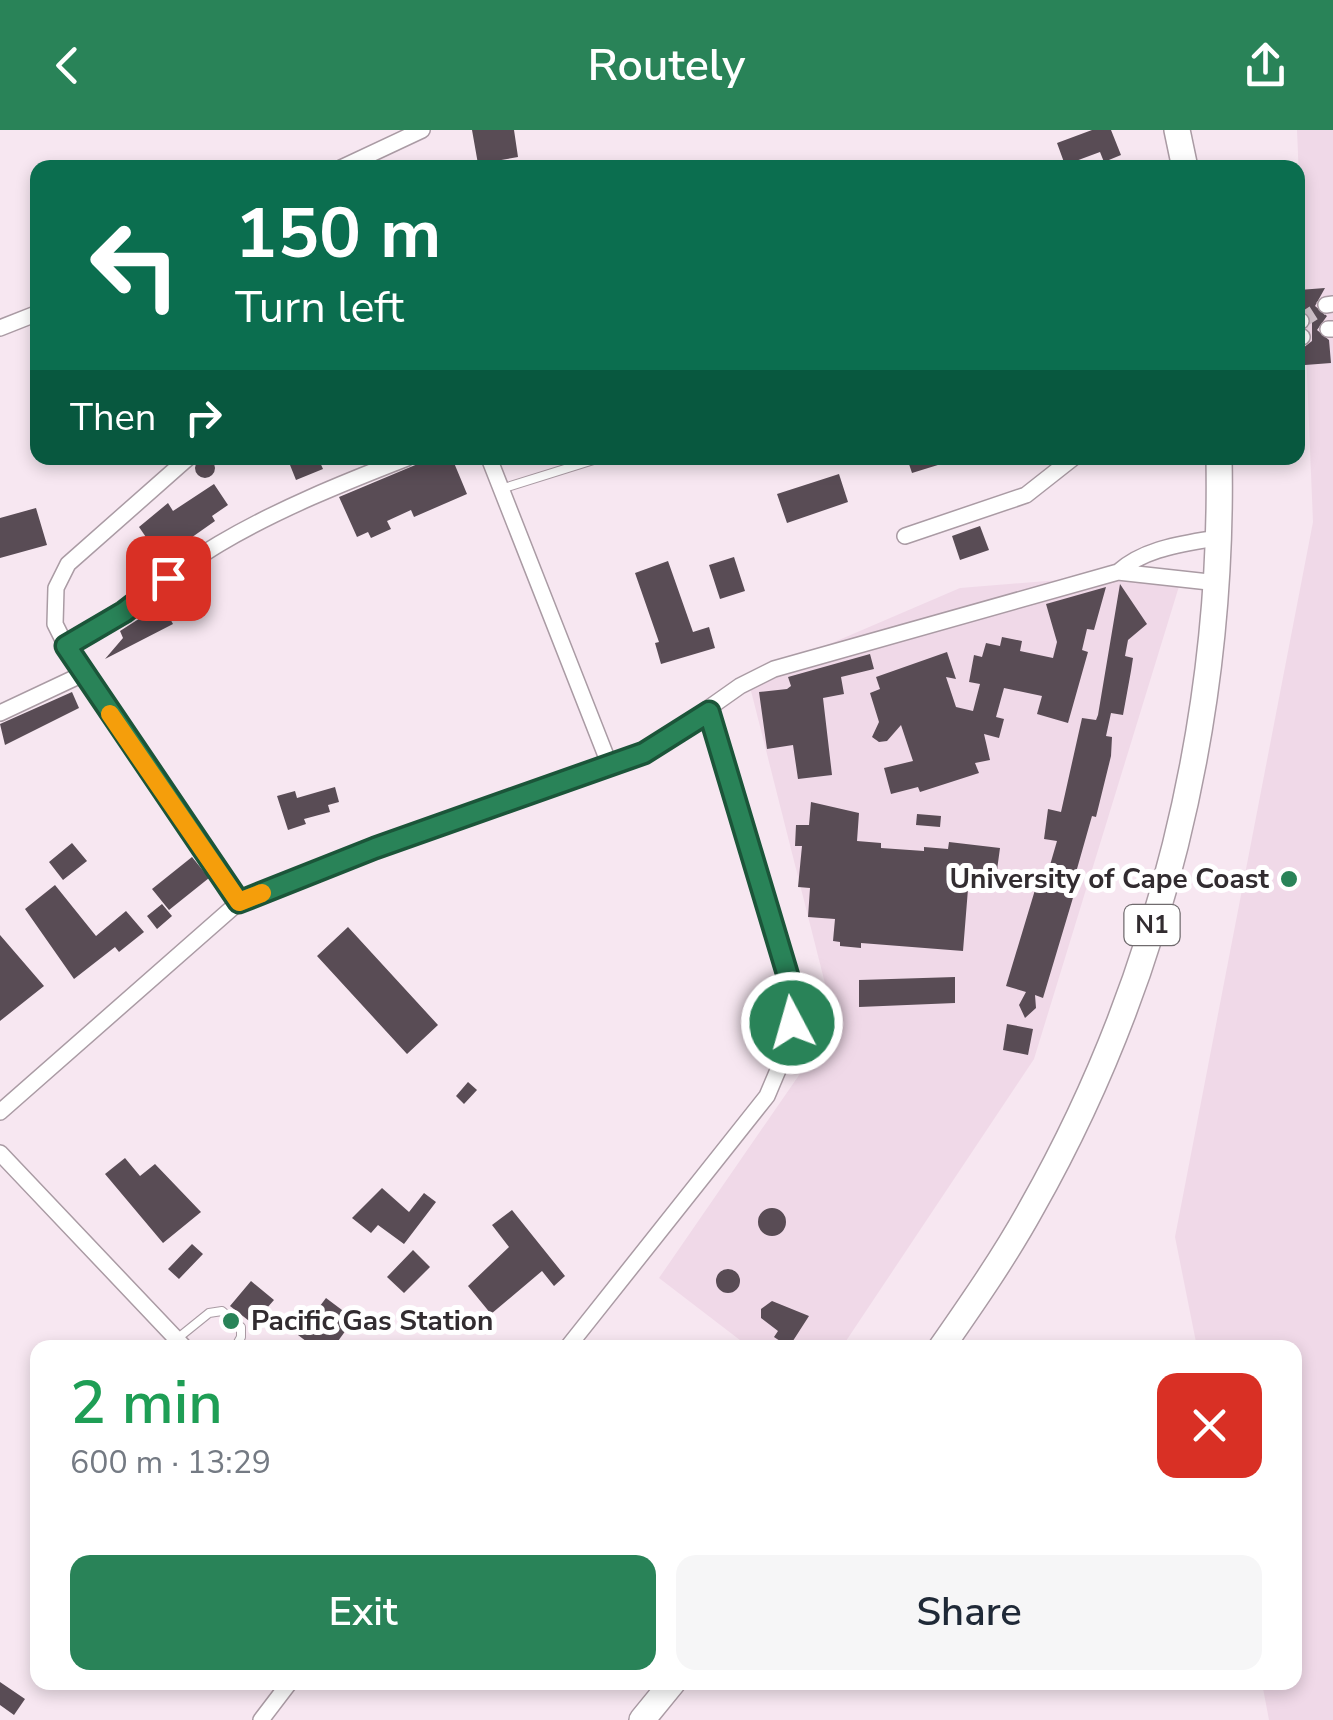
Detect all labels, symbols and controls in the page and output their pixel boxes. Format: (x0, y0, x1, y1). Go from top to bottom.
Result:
text: Routely (588, 35, 745, 96)
icon: back (40, 38, 95, 93)
icon: share (1238, 38, 1293, 93)
text: 150 m (235, 186, 441, 282)
icon: left (70, 200, 200, 330)
text: Turn left (235, 277, 404, 338)
icon: right (176, 390, 231, 445)
text: Then (70, 392, 156, 443)
pin (126, 536, 211, 621)
icon: arrive (141, 551, 196, 606)
place label: University of Cape Coast (949, 860, 1269, 898)
marker: University of Cape Coast (1278, 868, 1300, 890)
road number: N1 (1124, 905, 1180, 945)
position arrow (740, 971, 844, 1075)
place label: Pacific Gas Station (251, 1302, 493, 1340)
marker: Pacific Gas Station (220, 1310, 242, 1332)
text: 2 min (70, 1362, 223, 1444)
button: close (1157, 1373, 1262, 1478)
text: 600 m · 13:29 (70, 1441, 271, 1484)
button: Exit (70, 1555, 656, 1670)
button: Share (676, 1555, 1262, 1670)

